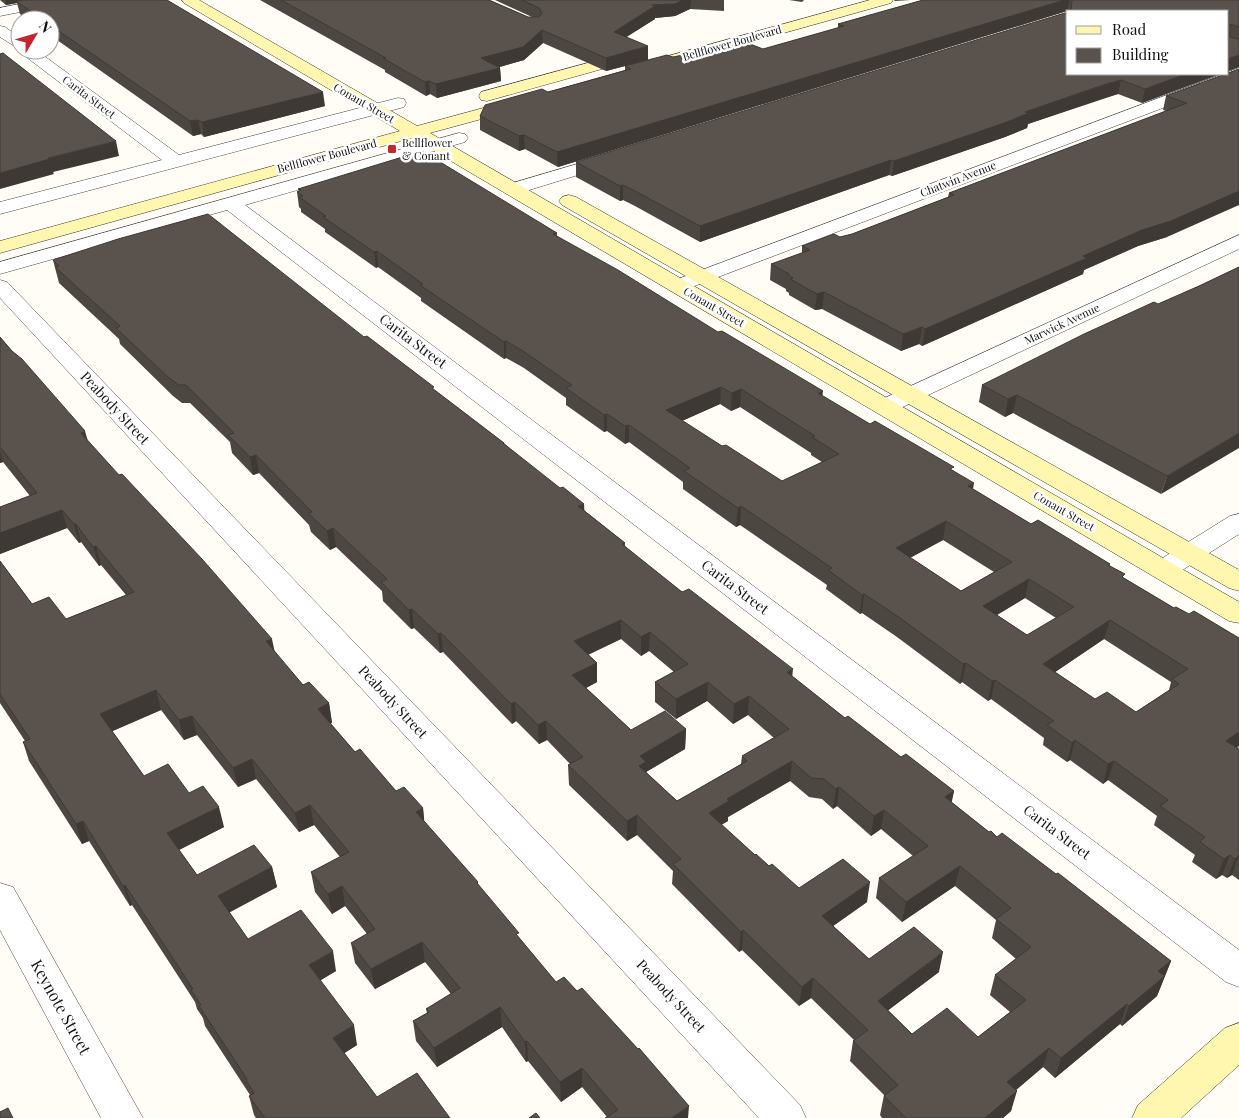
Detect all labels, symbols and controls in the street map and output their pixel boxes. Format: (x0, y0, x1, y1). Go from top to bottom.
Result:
north arrow (10, 10, 60, 60)
legend (1066, 10, 1229, 75)
text: N (35, 17, 56, 37)
text: Road (1112, 19, 1146, 39)
street label: Bellflower Boulevard (681, 21, 784, 64)
text: Building (1112, 44, 1169, 64)
street label: Carita Street (60, 72, 119, 122)
street label: Conant Street (331, 79, 398, 126)
street label: Bellflower Boulevard (275, 135, 379, 176)
place label: Bellflower & Conant (402, 135, 452, 163)
marker: Bellflower & Conant (386, 143, 398, 155)
street label: Chatwin Avenue (918, 157, 998, 200)
street label: Conant Street (681, 283, 748, 330)
street label: Marwick Avenue (1022, 299, 1102, 348)
street label: Carita Street (376, 309, 452, 373)
street label: Peabody Street (77, 367, 155, 449)
street label: Conant Street (1031, 487, 1098, 534)
street label: Carita Street (698, 555, 774, 619)
street label: Peabody Street (355, 661, 433, 743)
street label: Carita Street (1020, 800, 1096, 864)
street label: Peabody Street (633, 955, 711, 1037)
street label: Keynote Street (27, 956, 96, 1058)

